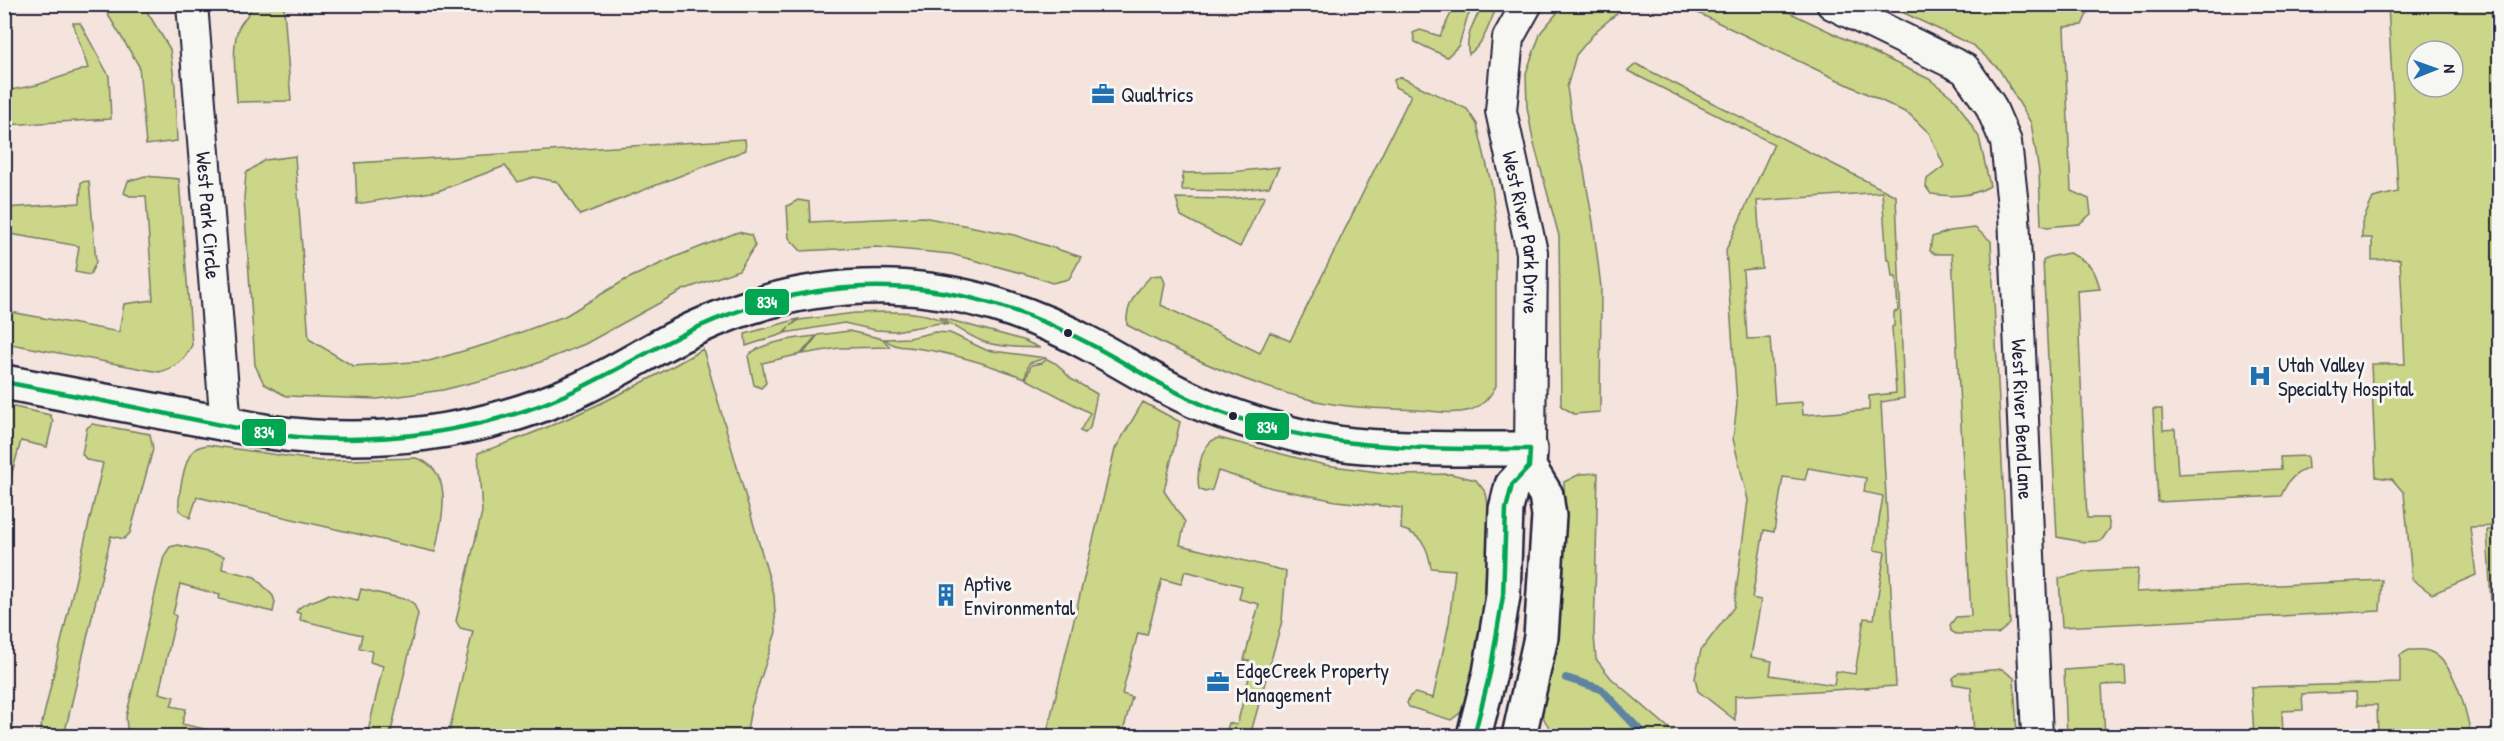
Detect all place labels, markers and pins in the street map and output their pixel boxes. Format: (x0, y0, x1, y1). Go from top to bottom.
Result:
place label: Qualtrics (1121, 80, 1193, 109)
office icon: Qualtrics (1090, 81, 1116, 107)
unlabelled marker (1062, 327, 1074, 339)
place label: Utah Valley Specialty Hospital (2278, 350, 2414, 403)
hospital icon: Utah Valley Specialty Hospital (2247, 363, 2273, 389)
unlabelled marker (1227, 410, 1239, 422)
place label: Aptive Environmental (964, 569, 1076, 622)
building icon: Aptive Environmental (933, 582, 959, 608)
place label: EdgeCreek Property Management (1236, 656, 1389, 709)
office icon: EdgeCreek Property Management (1205, 669, 1231, 695)

